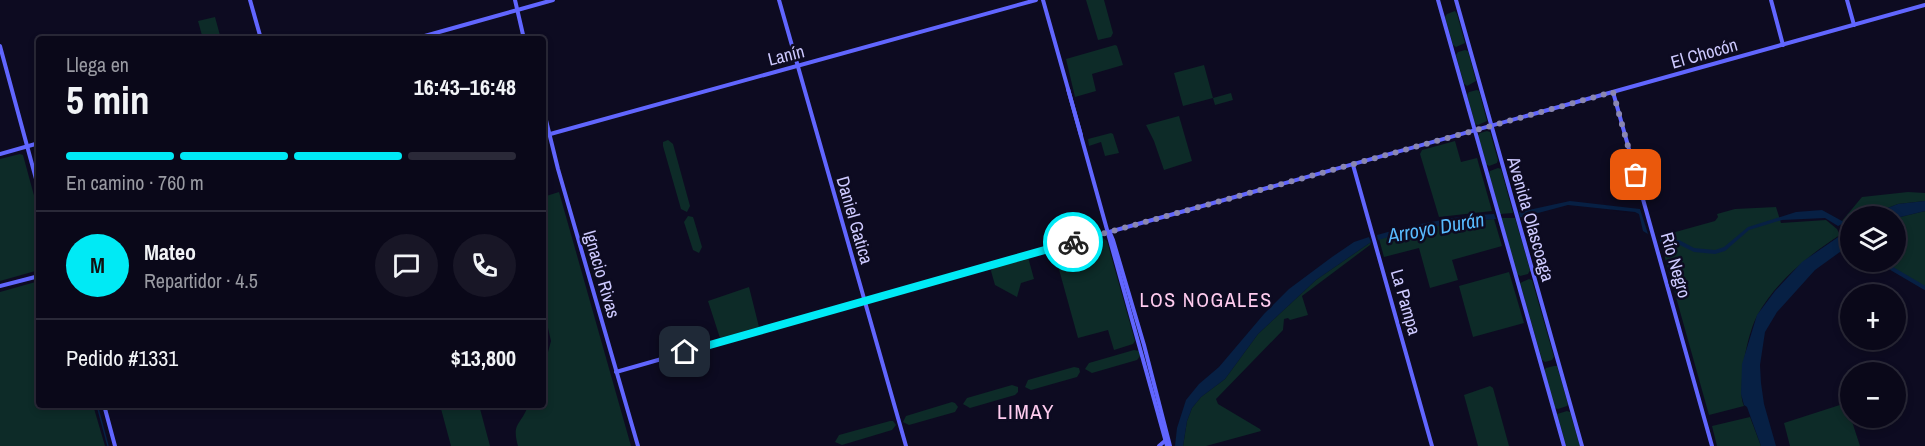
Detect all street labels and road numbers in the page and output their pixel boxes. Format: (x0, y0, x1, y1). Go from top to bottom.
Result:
street label: El Chocón (1668, 32, 1740, 74)
street label: Lanín (765, 38, 807, 72)
street label: Avenida Olascoaga (1501, 153, 1561, 284)
street label: Daniel Gatica (831, 173, 879, 267)
street label: Ignacio Rivas (578, 227, 626, 321)
street label: Río Negro (1655, 229, 1697, 301)
street label: La Pampa (1385, 266, 1427, 338)

